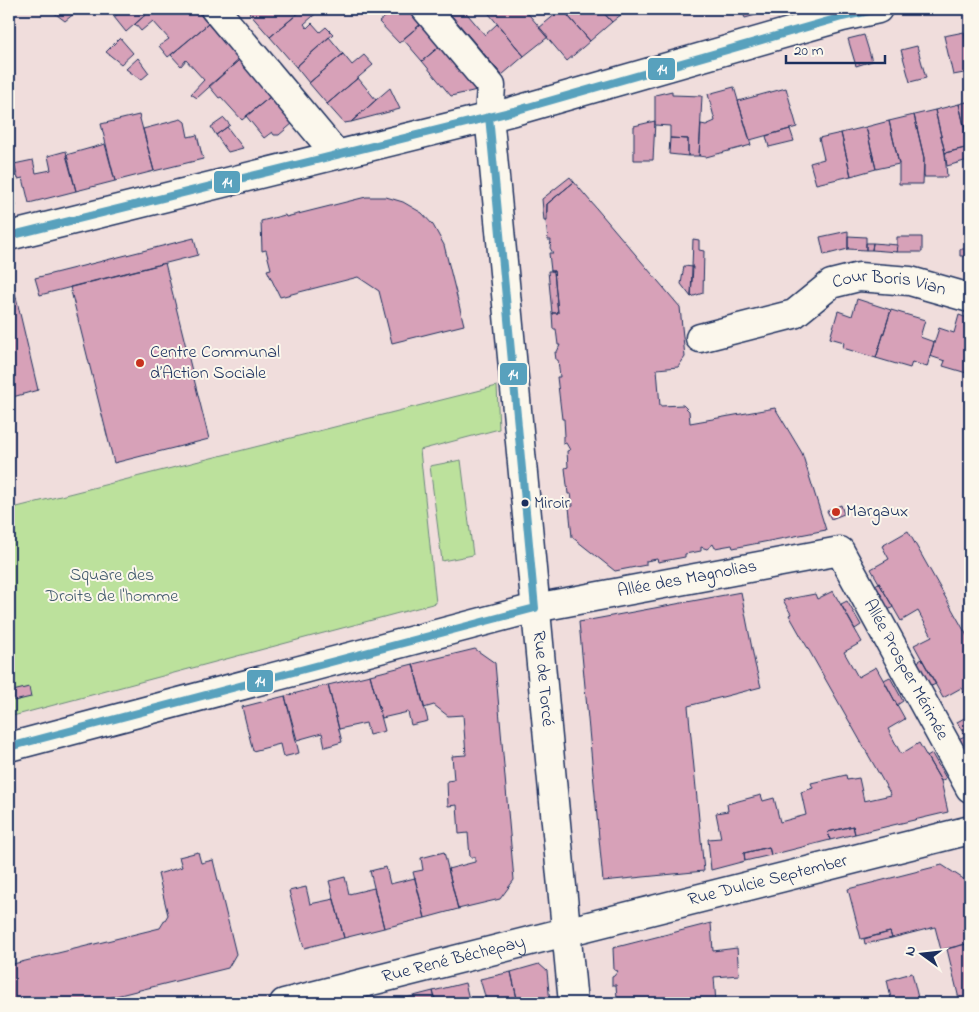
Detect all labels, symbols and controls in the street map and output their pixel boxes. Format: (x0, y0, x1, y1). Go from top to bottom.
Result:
scale bar (786, 32, 885, 64)
text: 20 m (794, 40, 824, 62)
line badge: 14 (647, 57, 676, 81)
text: 14 (657, 60, 667, 81)
line badge: 14 (213, 170, 241, 194)
text: 14 (222, 173, 232, 194)
street label: Cour Boris Vian (830, 264, 949, 304)
place label: Centre Communal d’Action Sociale (150, 340, 280, 387)
marker: Centre Communal d’Action Sociale (134, 357, 146, 369)
line badge: 14 (499, 362, 528, 386)
text: 14 (508, 365, 518, 386)
place label: Miroir (534, 491, 571, 516)
marker: Miroir (520, 498, 530, 508)
place label: Margaux (846, 499, 908, 526)
marker: Margaux (830, 506, 842, 518)
street label: Allée des Magnolias (615, 554, 759, 605)
park label: Square des Droits de l'homme (45, 563, 179, 610)
street label: Allée Prosper Mérimée (856, 595, 955, 746)
street label: Rue de Torcé (525, 630, 560, 729)
line badge: 14 (246, 669, 274, 693)
text: 14 (255, 672, 265, 693)
street label: Rue Dulcie September (685, 848, 851, 914)
street label: Rue René Béchepay (379, 930, 528, 991)
north arrow (896, 930, 946, 980)
text: N (900, 944, 922, 958)

